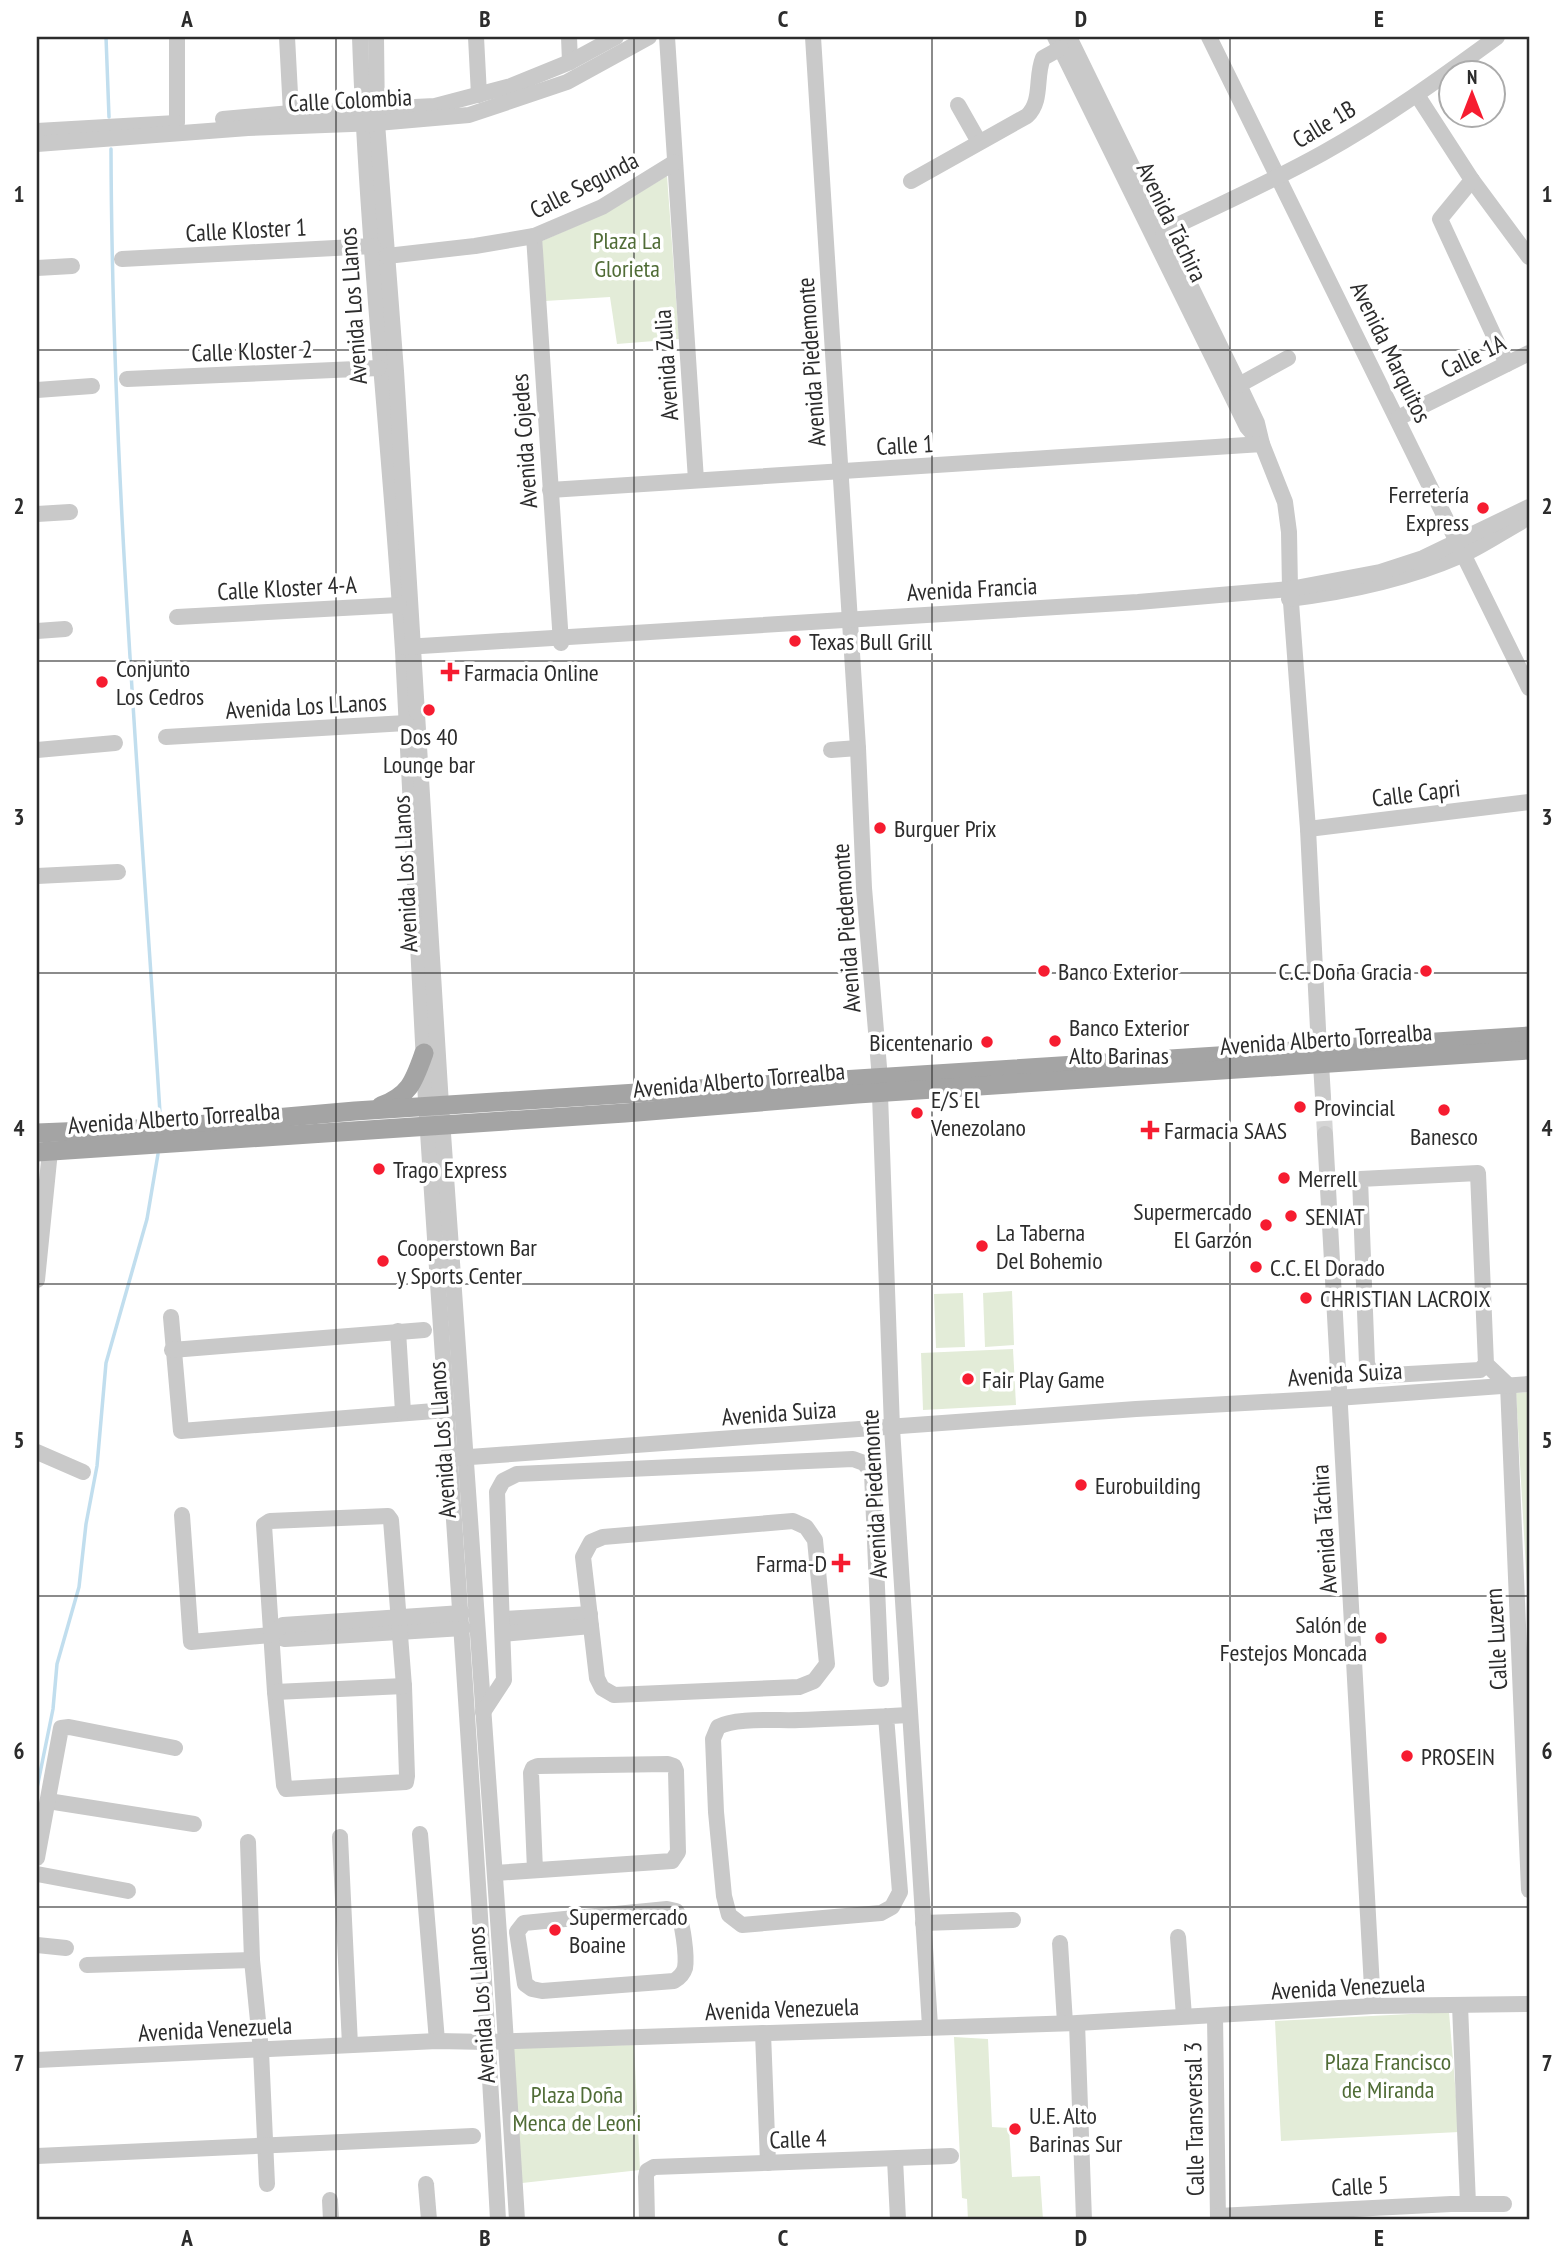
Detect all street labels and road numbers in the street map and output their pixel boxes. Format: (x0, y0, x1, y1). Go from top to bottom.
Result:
street label: Calle Colombia (287, 81, 413, 119)
street label: Calle 1B (1287, 93, 1361, 155)
street label: Calle Segunda (524, 144, 644, 226)
street label: Avenida Táchira (1130, 157, 1214, 287)
street label: Calle Kloster 1 (185, 211, 307, 249)
street label: Avenida Los Llanos (332, 226, 374, 386)
street label: Avenida Piedemonte (790, 276, 832, 448)
street label: Avenida Marquitos (1344, 276, 1438, 428)
street label: Avenida Zulia (647, 308, 685, 422)
street label: Calle 1A (1435, 327, 1511, 385)
street label: Calle Kloster 2 (191, 333, 313, 369)
street label: Avenida Cojedes (504, 373, 544, 509)
street label: Calle 1 (876, 428, 934, 462)
street label: Calle Kloster 4-A (217, 569, 358, 607)
street label: Avenida Francia (906, 570, 1038, 608)
street label: Avenida Los LLanos (225, 686, 387, 726)
street label: Calle Capri (1370, 772, 1462, 814)
street label: Avenida Los Llanos (385, 795, 425, 953)
street label: Avenida Piedemonte (825, 842, 867, 1014)
street label: Avenida Alberto Torrealba (1219, 1016, 1433, 1062)
street label: Avenida Alberto Torrealba (632, 1055, 846, 1105)
street label: Avenida Alberto Torrealba (67, 1095, 281, 1141)
street label: Avenida Suiza (1287, 1355, 1403, 1393)
street label: Avenida Los Llanos (421, 1360, 463, 1520)
street label: Avenida Suiza (721, 1394, 837, 1432)
street label: Avenida Piedemonte (854, 1408, 894, 1580)
street label: Avenida Táchira (1304, 1463, 1344, 1595)
street label: Calle Luzern (1478, 1587, 1514, 1691)
street label: Avenida Los Llanos (460, 1925, 502, 2085)
street label: Avenida Venezuela (1270, 1967, 1426, 2007)
street label: Avenida Venezuela (704, 1991, 860, 2027)
street label: Avenida Venezuela (137, 2009, 293, 2049)
street label: Calle Transversal 3 (1177, 2042, 1211, 2196)
street label: Calle 4 (769, 2123, 827, 2155)
street label: Calle 5 (1331, 2169, 1389, 2203)

